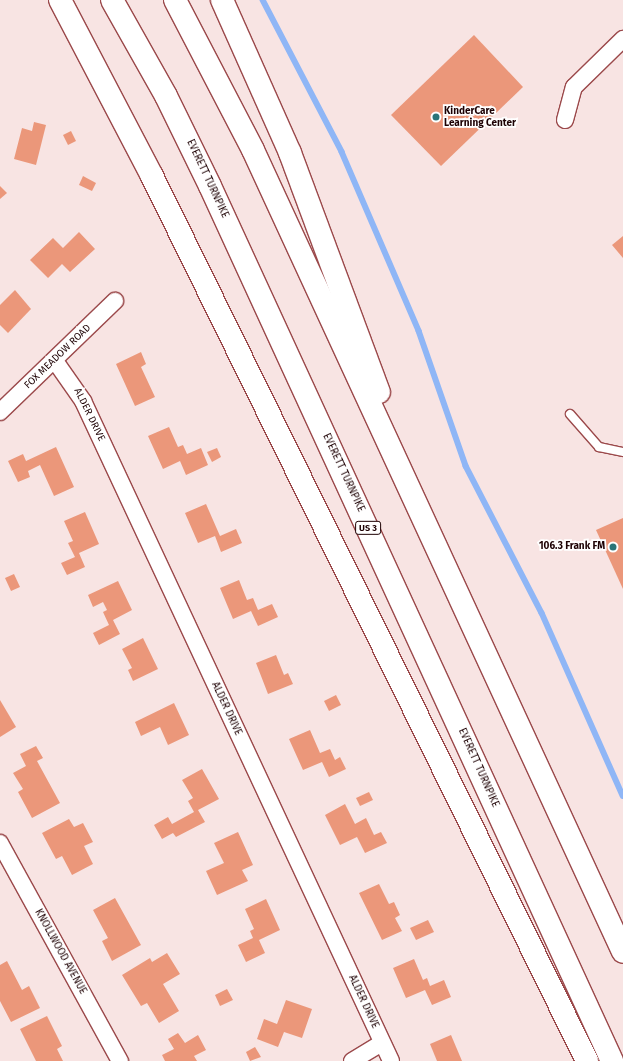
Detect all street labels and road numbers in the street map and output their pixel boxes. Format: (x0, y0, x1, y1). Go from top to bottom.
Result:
street label: EVERETT TURNPIKE (184, 138, 230, 220)
street label: FOX MEADOW ROAD (22, 322, 94, 392)
street label: ALDER DRIVE (71, 387, 107, 443)
street label: EVERETT TURNPIKE (320, 432, 366, 514)
road number: US 3 (355, 521, 381, 535)
street label: ALDER DRIVE (208, 680, 244, 738)
street label: EVERETT TURNPIKE (455, 727, 501, 809)
street label: KNOLLWOOD AVENUE (32, 907, 88, 997)
street label: ALDER DRIVE (345, 973, 381, 1031)

